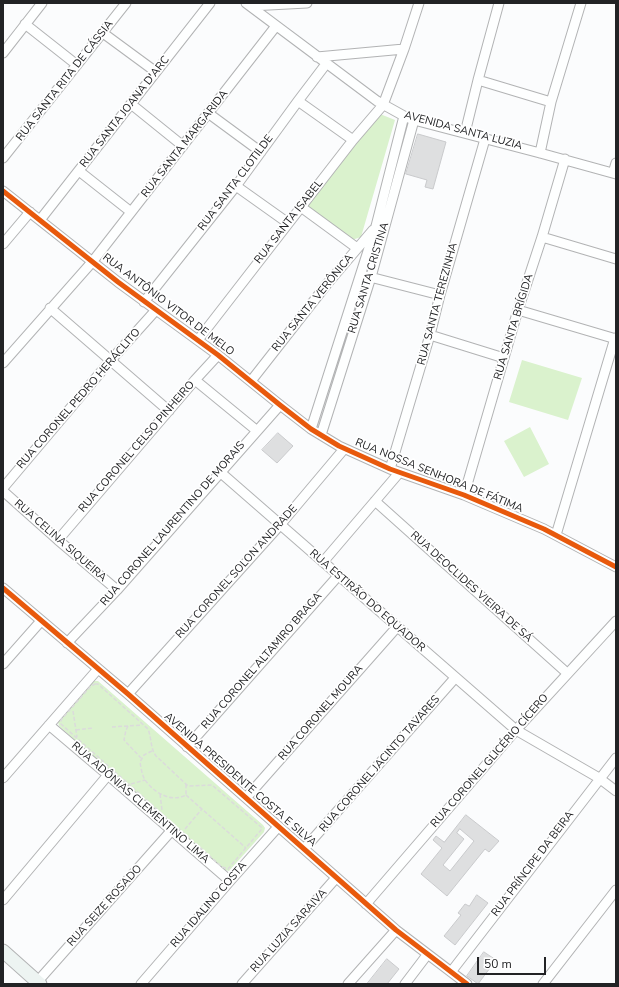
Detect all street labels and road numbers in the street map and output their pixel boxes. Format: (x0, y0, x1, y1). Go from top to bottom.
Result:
street label: RUA SANTA RITA DE CÁSSIA (14, 18, 116, 144)
street label: RUA SANTA JOANA D'ARC (77, 54, 173, 170)
street label: RUA SANTA MARGARIDA (139, 88, 231, 200)
street label: AVENIDA SANTA LUZIA (402, 109, 524, 153)
street label: RUA SANTA CLOTILDE (196, 132, 276, 234)
street label: RUA SANTA ISABEL (252, 177, 326, 267)
street label: RUA SANTA CRISTINA (346, 221, 392, 335)
street label: RUA SANTA TEREZINHA (415, 241, 461, 367)
street label: RUA ANTÔNIO VITOR DE MELO (100, 251, 236, 359)
street label: RUA SANTA VERÔNICA (270, 252, 356, 354)
street label: RUA SANTA BRÍGIDA (492, 272, 536, 382)
street label: RUA CORONEL PEDRO HERÁCLITO (14, 326, 144, 472)
street label: RUA CORONEL CELSO PINHEIRO (76, 379, 198, 515)
street label: RUA NOSSA SENHORA DE FÁTIMA (353, 436, 525, 516)
street label: RUA CORONEL LAURENTINO DE MORAIS (98, 439, 248, 609)
street label: RUA CELINA SIQUEIRA (11, 497, 109, 585)
street label: RUA CORONEL SOLON ANDRADE (173, 502, 301, 642)
street label: RUA DEOCLIDES VIEIRA DE SÁ (407, 529, 535, 645)
street label: RUA ESTIRÃO DO EQUADOR (306, 547, 428, 655)
street label: RUA CORONEL ALTAMIRO BRAGA (199, 590, 325, 732)
street label: RUA CORONEL MOURA (276, 663, 366, 763)
street label: RUA CORONEL GLICÉRIO CÍCERO (428, 692, 552, 830)
street label: RUA CORONEL JACINTO TAVARES (317, 693, 443, 835)
street label: AVENIDA PRESIDENTE COSTA E SILVA (161, 710, 319, 850)
street label: RUA ADÔNIAS CLEMENTINO LIMA (68, 740, 212, 866)
street label: RUA PRÍNCIPE DA BEIRA (489, 809, 577, 919)
street label: RUA IDALINO COSTA (168, 859, 250, 951)
street label: RUA SEIZE ROSADO (65, 863, 145, 949)
street label: RUA LUZIA SARAIVA (248, 887, 330, 975)

